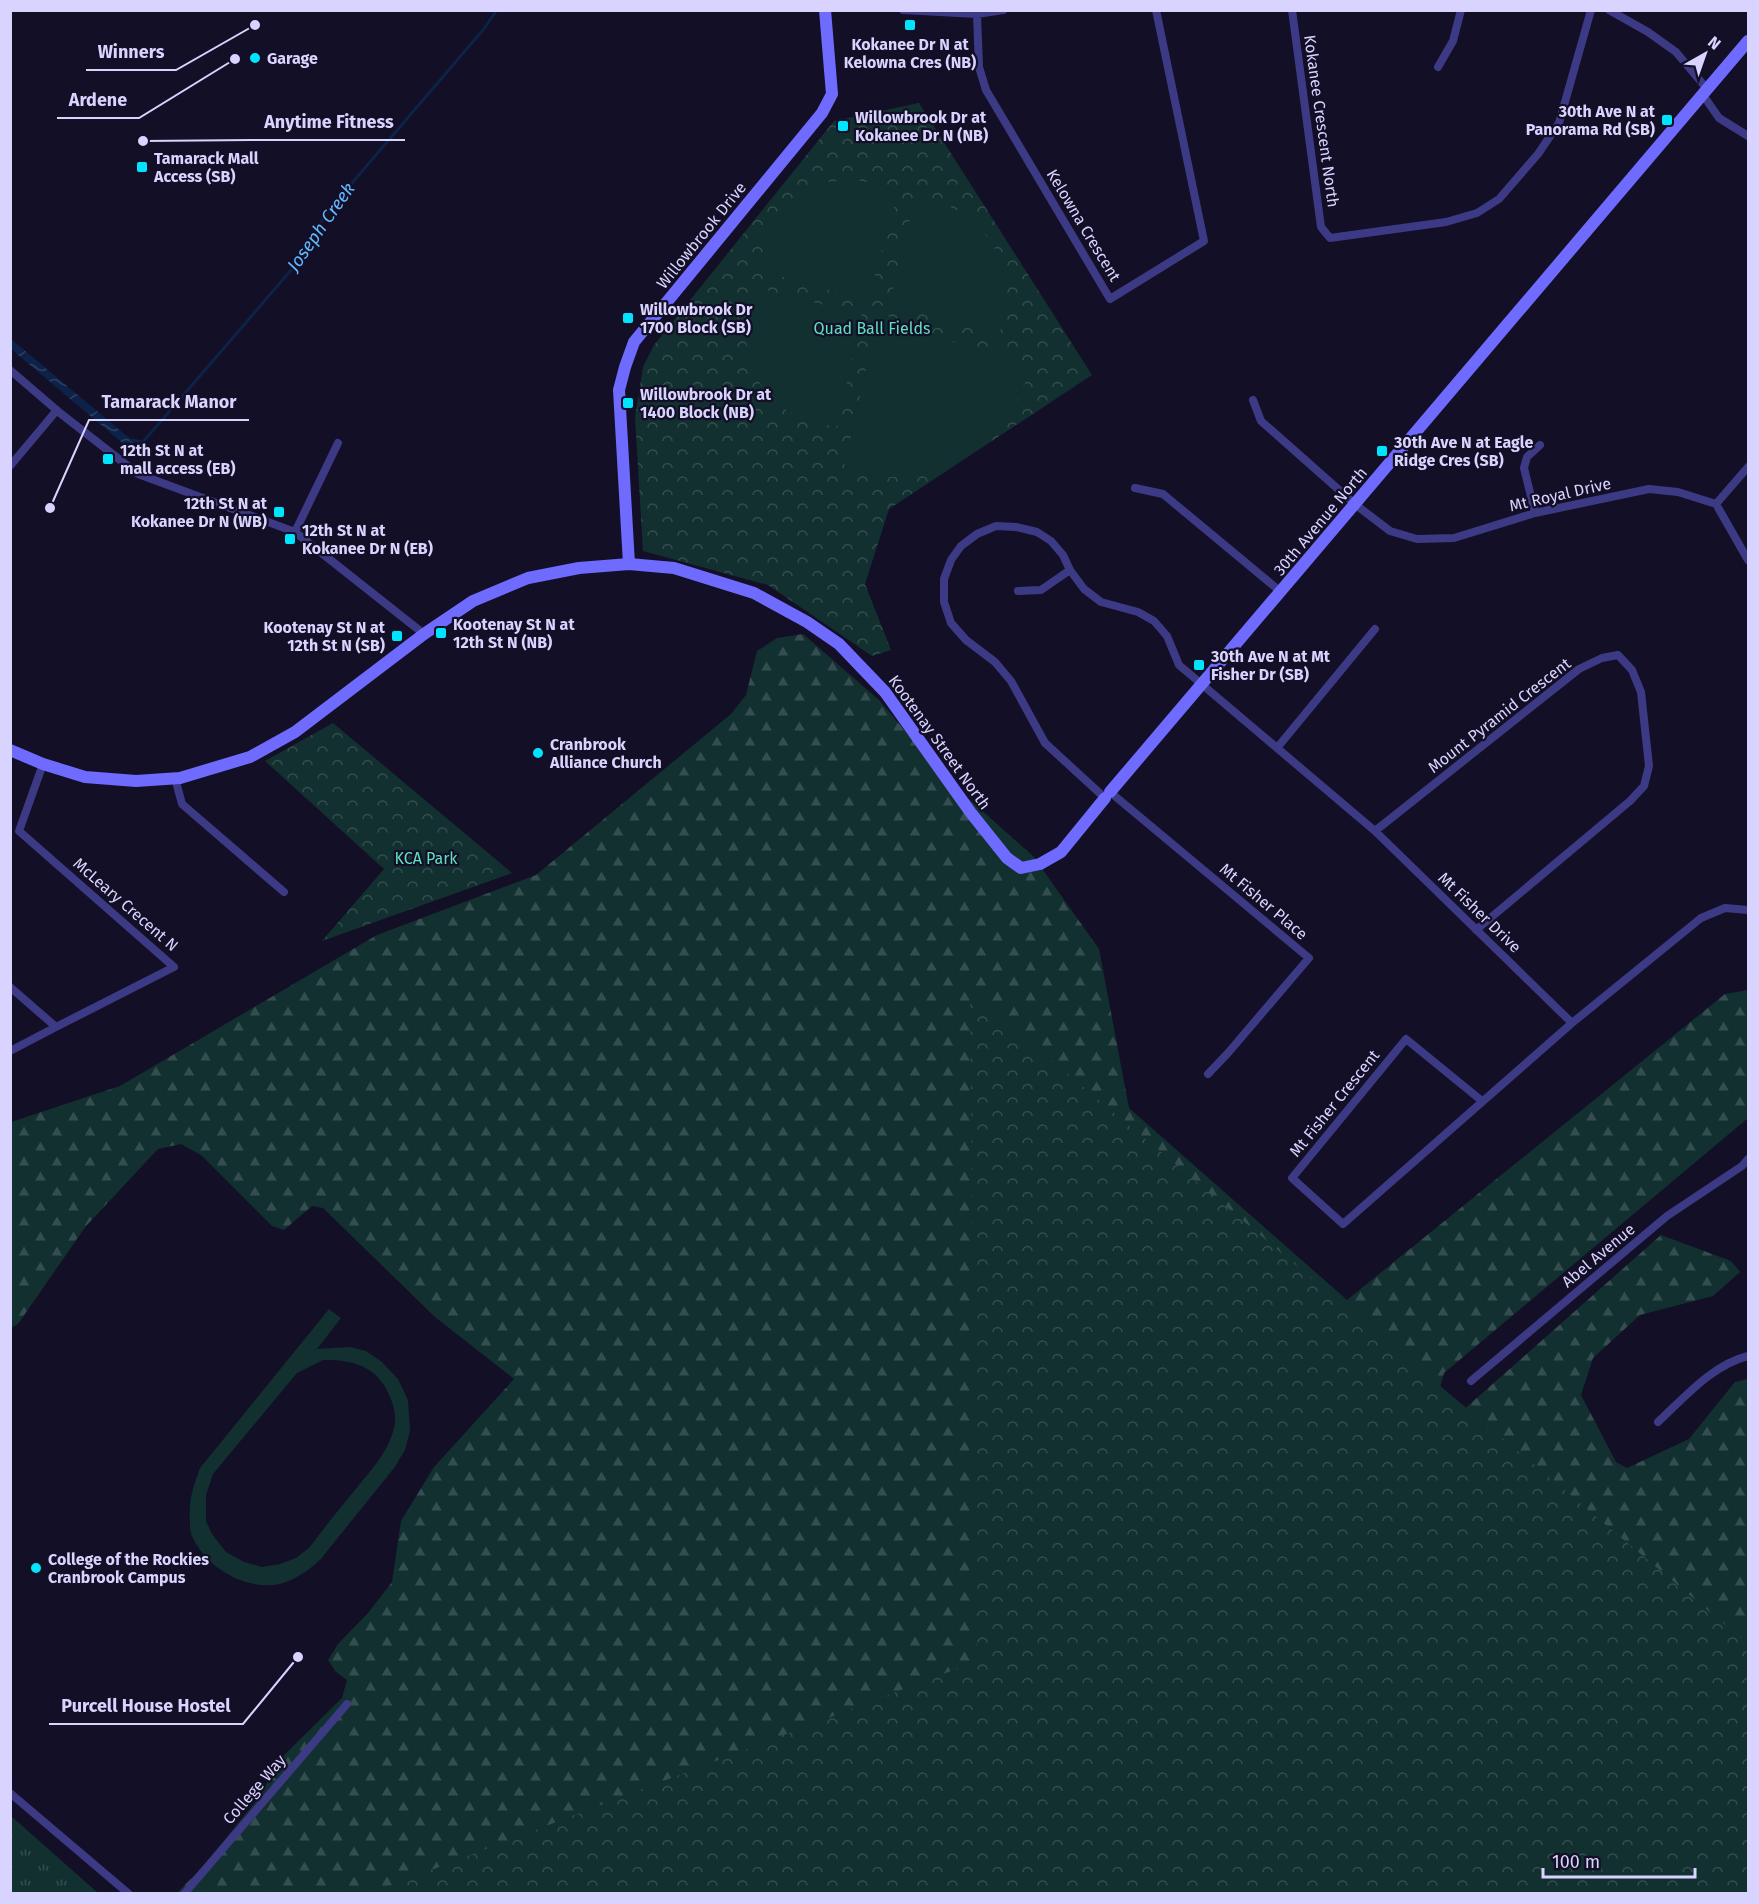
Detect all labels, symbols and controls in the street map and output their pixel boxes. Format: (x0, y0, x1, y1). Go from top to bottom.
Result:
marker: Kokanee Dr N at Kelowna Cres (NB) (903, 18, 917, 32)
north arrow (1675, 24, 1735, 84)
text: N (1704, 32, 1724, 54)
callout: Winners (86, 34, 176, 70)
street label: Kokanee Crescent North (1300, 34, 1343, 208)
place label: Kokanee Dr N at Kelowna Cres (NB) (844, 35, 976, 72)
text: Winners (98, 41, 165, 63)
place label: Garage (267, 49, 318, 68)
marker: Garage (248, 51, 262, 65)
callout: Ardene (57, 82, 139, 118)
text: Ardene (68, 89, 127, 111)
place label: 30th Ave N at Panorama Rd (SB) (1526, 102, 1656, 139)
callout: Anytime Fitness (252, 104, 405, 140)
place label: Willowbrook Dr at Kokanee Dr N (NB) (855, 108, 988, 145)
text: Anytime Fitness (263, 111, 394, 133)
marker: 30th Ave N at Panorama Rd (SB) (1660, 113, 1674, 127)
marker: Willowbrook Dr at Kokanee Dr N (NB) (836, 119, 850, 133)
place label: Tamarack Mall Access (SB) (153, 149, 259, 186)
marker: Tamarack Mall Access (SB) (135, 160, 149, 174)
street label: Kelowna Crescent (1043, 166, 1125, 285)
water label: Joseph Creek (282, 178, 360, 276)
street label: Willowbrook Drive (653, 178, 750, 292)
place label: Willowbrook Dr 1700 Block (SB) (640, 300, 753, 337)
marker: Willowbrook Dr 1700 Block (SB) (621, 311, 635, 325)
park label: Quad Ball Fields (814, 319, 930, 338)
callout: Tamarack Manor (89, 384, 249, 420)
place label: Willowbrook Dr at 1400 Block (NB) (640, 385, 772, 422)
text: Tamarack Manor (101, 391, 237, 413)
marker: Willowbrook Dr at 1400 Block (NB) (621, 396, 635, 410)
place label: 30th Ave N at Eagle Ridge Cres (SB) (1393, 433, 1533, 470)
place label: 12th St N at mall access (EB) (120, 441, 236, 478)
marker: 30th Ave N at Eagle Ridge Cres (SB) (1375, 444, 1389, 458)
marker: 12th St N at mall access (EB) (101, 452, 115, 466)
street label: 30th Avenue North (1270, 463, 1371, 579)
street label: Mt Royal Drive (1507, 474, 1613, 515)
place label: 12th St N at Kokanee Dr N (WB) (131, 494, 268, 531)
marker: 12th St N at Kokanee Dr N (WB) (272, 505, 286, 519)
place label: 12th St N at Kokanee Dr N (EB) (302, 521, 433, 558)
marker: 12th St N at Kokanee Dr N (EB) (283, 532, 297, 546)
place label: Kootenay St N at 12th St N (NB) (453, 615, 575, 652)
place label: Kootenay St N at 12th St N (SB) (263, 618, 386, 655)
marker: Kootenay St N at 12th St N (NB) (434, 626, 448, 640)
marker: Kootenay St N at 12th St N (SB) (390, 629, 404, 643)
place label: 30th Ave N at Mt Fisher Dr (SB) (1210, 647, 1331, 684)
street label: Mount Pyramid Crescent (1424, 654, 1575, 777)
marker: 30th Ave N at Mt Fisher Dr (SB) (1192, 658, 1206, 672)
street label: Kootenay Street North (884, 671, 995, 813)
place label: Cranbrook Alliance Church (549, 735, 662, 772)
marker: Cranbrook Alliance Church (531, 746, 545, 760)
park label: KCA Park (394, 849, 458, 868)
street label: McLeary Crecent N (69, 854, 182, 955)
street label: Mt Fisher Place (1216, 859, 1311, 944)
street label: Mt Fisher Drive (1434, 868, 1525, 957)
street label: Mt Fisher Crescent (1285, 1046, 1383, 1161)
street label: Abel Avenue (1558, 1219, 1639, 1291)
place label: College of the Rockies Cranbrook Campus (48, 1550, 209, 1587)
marker: College of the Rockies Cranbrook Campus (29, 1561, 43, 1575)
callout: Purcell House Hostel (49, 1688, 243, 1724)
text: Purcell House Hostel (61, 1695, 231, 1717)
street label: College Way (219, 1751, 290, 1828)
scale bar (1543, 1841, 1694, 1879)
text: 100 m (1552, 1851, 1600, 1873)

